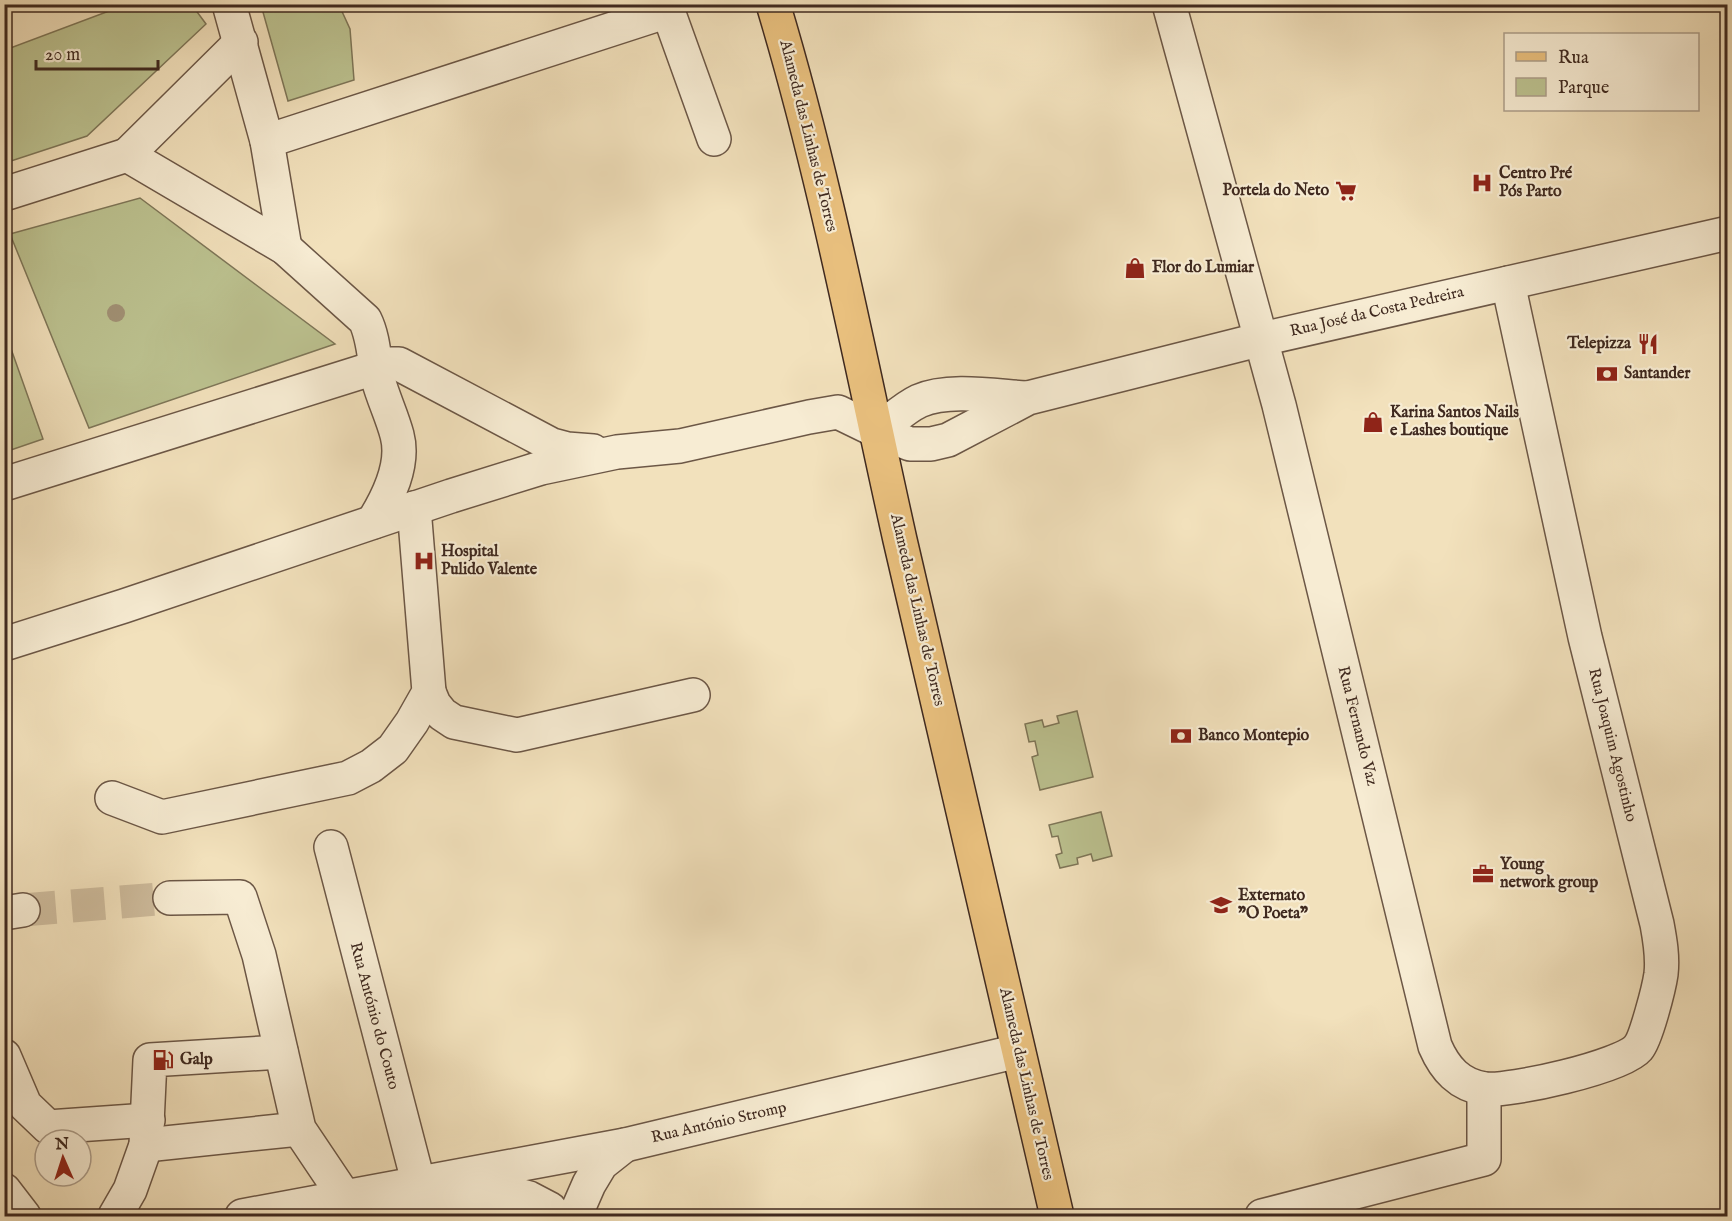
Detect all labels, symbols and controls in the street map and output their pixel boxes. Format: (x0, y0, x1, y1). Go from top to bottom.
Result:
scale bar (36, 33, 158, 71)
legend (1504, 33, 1699, 111)
street label: Alameda das Linhas de Torres (774, 37, 842, 234)
text: 20 m (45, 44, 80, 67)
text: Rua (1558, 47, 1589, 70)
text: Parque (1558, 77, 1609, 100)
place label: Centro Pré Pós Parto (1499, 164, 1573, 202)
hospital icon: Centro Pré Pós Parto (1470, 171, 1494, 195)
supermarket icon: Portela do Neto (1334, 179, 1358, 203)
place label: Portela do Neto (1223, 181, 1329, 201)
shop icon: Flor do Lumiar (1123, 256, 1147, 280)
place label: Flor do Lumiar (1152, 258, 1254, 278)
street label: Rua José da Costa Pedreira (1288, 282, 1466, 342)
restaurant icon: Telepizza (1636, 332, 1660, 356)
place label: Telepizza (1566, 334, 1632, 354)
bank icon: Santander (1595, 362, 1619, 386)
place label: Santander (1624, 364, 1690, 384)
place label: Karina Santos Nails e Lashes boutique (1390, 403, 1519, 441)
shop icon: Karina Santos Nails e Lashes boutique (1361, 410, 1385, 434)
street label: Alameda das Linhas de Torres (885, 511, 949, 709)
place label: Hospital Pulido Valente (441, 542, 538, 580)
hospital icon: Hospital Pulido Valente (412, 549, 436, 573)
street label: Rua Fernando Vaz (1332, 664, 1382, 788)
street label: Rua Joaquim Agostinho (1583, 666, 1641, 824)
bank icon: Banco Montepio (1169, 724, 1193, 748)
place label: Banco Montepio (1198, 726, 1310, 746)
place label: Young network group (1500, 855, 1599, 893)
office icon: Young network group (1471, 862, 1495, 886)
place label: Externato "O Poeta" (1238, 886, 1308, 924)
school or university icon: Externato "O Poeta" (1209, 893, 1233, 917)
street label: Rua António do Couto (345, 940, 403, 1092)
street label: Alameda das Linhas de Torres (994, 985, 1058, 1183)
fuel station icon: Galp (151, 1048, 175, 1072)
place label: Galp (180, 1050, 213, 1070)
street label: Rua António Stromp (649, 1098, 789, 1148)
north arrow (33, 1128, 93, 1188)
text: N (54, 1135, 70, 1155)

